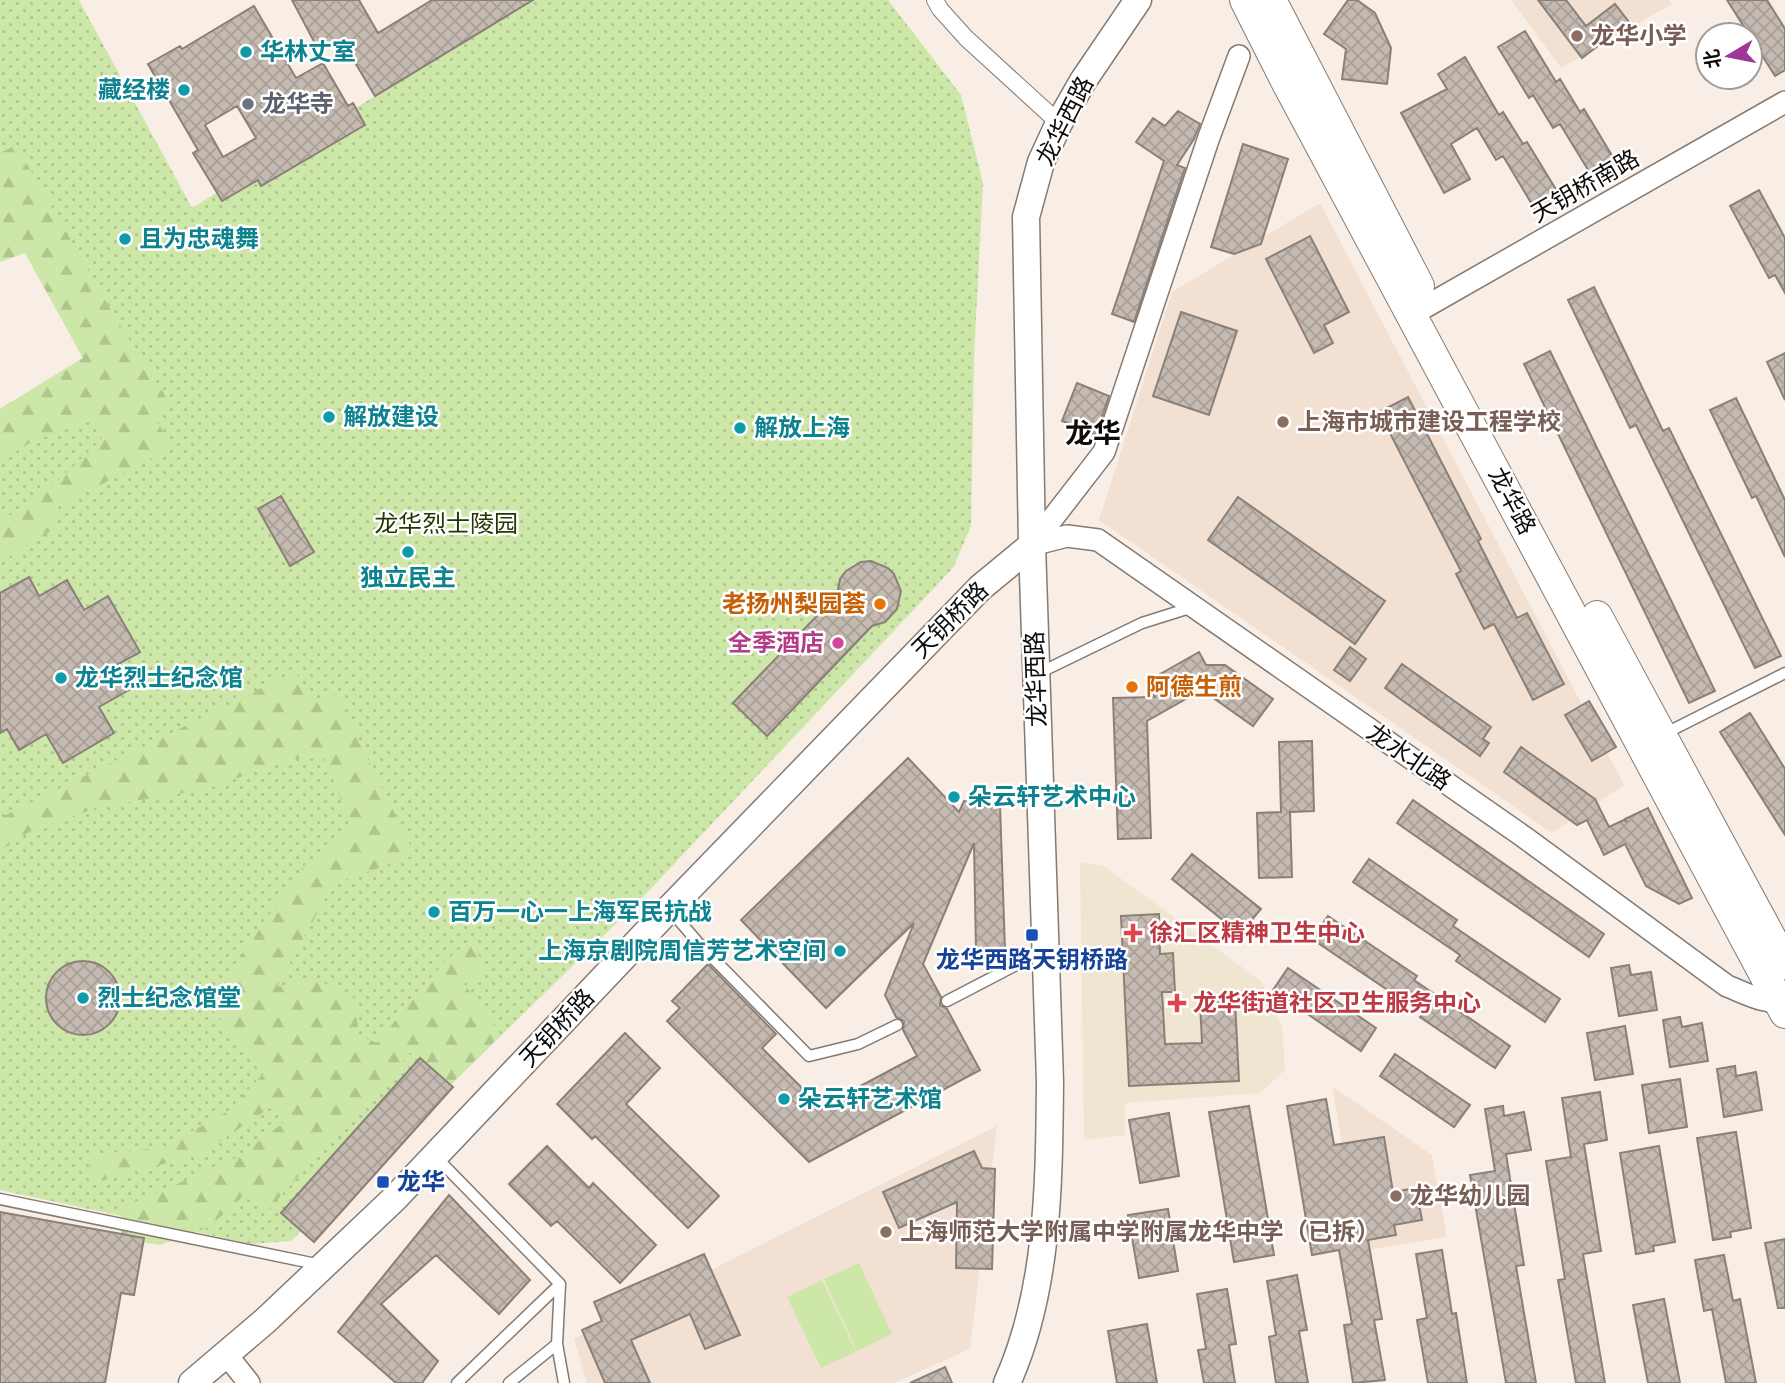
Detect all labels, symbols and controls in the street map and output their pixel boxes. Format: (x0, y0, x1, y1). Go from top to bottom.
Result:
north arrow (1694, 21, 1764, 91)
place label: 龙华小学 (1591, 22, 1687, 50)
marker: 龙华小学 (1569, 28, 1585, 44)
place label: 华林丈室 (260, 38, 356, 66)
marker: 华林丈室 (238, 44, 254, 60)
text: 北 (1700, 48, 1726, 70)
street label: 龙华西路 (1031, 72, 1099, 170)
place label: 藏经楼 (98, 76, 170, 104)
marker: 藏经楼 (176, 82, 192, 98)
place label: 龙华寺 (262, 90, 334, 118)
marker: 龙华寺 (240, 96, 256, 112)
street label: 天钥桥南路 (1526, 144, 1644, 228)
place label: 且为忠魂舞 (139, 225, 259, 253)
marker: 且为忠魂舞 (117, 231, 133, 247)
place label: 解放建设 (343, 403, 439, 431)
place label: 上海市城市建设工程学校 (1297, 408, 1561, 436)
marker: 解放建设 (321, 409, 337, 425)
place label: 解放上海 (754, 414, 850, 442)
marker: 上海市城市建设工程学校 (1275, 414, 1291, 430)
district label: 龙华 (1065, 417, 1121, 450)
marker: 解放上海 (732, 420, 748, 436)
street label: 龙华路 (1483, 463, 1541, 539)
park label: 龙华烈士陵园 (374, 510, 518, 538)
marker: 独立民主 (400, 544, 416, 560)
place label: 独立民主 (360, 564, 456, 592)
street label: 天钥桥路 (906, 576, 994, 664)
place label: 老扬州梨园荟 (722, 590, 866, 618)
marker: 老扬州梨园荟 (872, 596, 888, 612)
place label: 全季酒店 (728, 629, 824, 657)
street label: 龙华西路 (1020, 631, 1052, 727)
marker: 全季酒店 (830, 635, 846, 651)
place label: 龙华烈士纪念馆 (75, 664, 243, 692)
marker: 龙华烈士纪念馆 (53, 670, 69, 686)
place label: 阿德生煎 (1146, 673, 1242, 701)
marker: 阿德生煎 (1124, 679, 1140, 695)
street label: 龙水北路 (1362, 718, 1456, 796)
place label: 朵云轩艺术中心 (968, 783, 1136, 811)
marker: 朵云轩艺术中心 (946, 789, 962, 805)
place label: 百万一心一上海军民抗战 (448, 898, 712, 926)
marker: 百万一心一上海军民抗战 (426, 904, 442, 920)
place label: 徐汇区精神卫生中心 (1149, 919, 1365, 947)
marker: 徐汇区精神卫生中心 (1123, 923, 1143, 943)
marker: 龙华西路天钥桥路 (1024, 927, 1040, 943)
place label: 上海京剧院周信芳艺术空间 (538, 937, 826, 965)
marker: 上海京剧院周信芳艺术空间 (832, 943, 848, 959)
place label: 龙华西路天钥桥路 (936, 946, 1128, 974)
street label: 天钥桥路 (514, 983, 600, 1073)
place label: 烈士纪念馆堂 (97, 984, 241, 1012)
place label: 龙华街道社区卫生服务中心 (1193, 989, 1481, 1017)
marker: 烈士纪念馆堂 (75, 990, 91, 1006)
marker: 龙华街道社区卫生服务中心 (1167, 993, 1187, 1013)
place label: 朵云轩艺术馆 (798, 1085, 942, 1113)
marker: 朵云轩艺术馆 (776, 1091, 792, 1107)
place label: 龙华 (397, 1168, 445, 1196)
marker: 龙华 (375, 1174, 391, 1190)
place label: 龙华幼儿园 (1410, 1182, 1530, 1210)
marker: 龙华幼儿园 (1388, 1188, 1404, 1204)
place label: 上海师范大学附属中学附属龙华中学（已拆） (900, 1218, 1380, 1246)
marker: 上海师范大学附属中学附属龙华中学（已拆） (878, 1224, 894, 1240)

